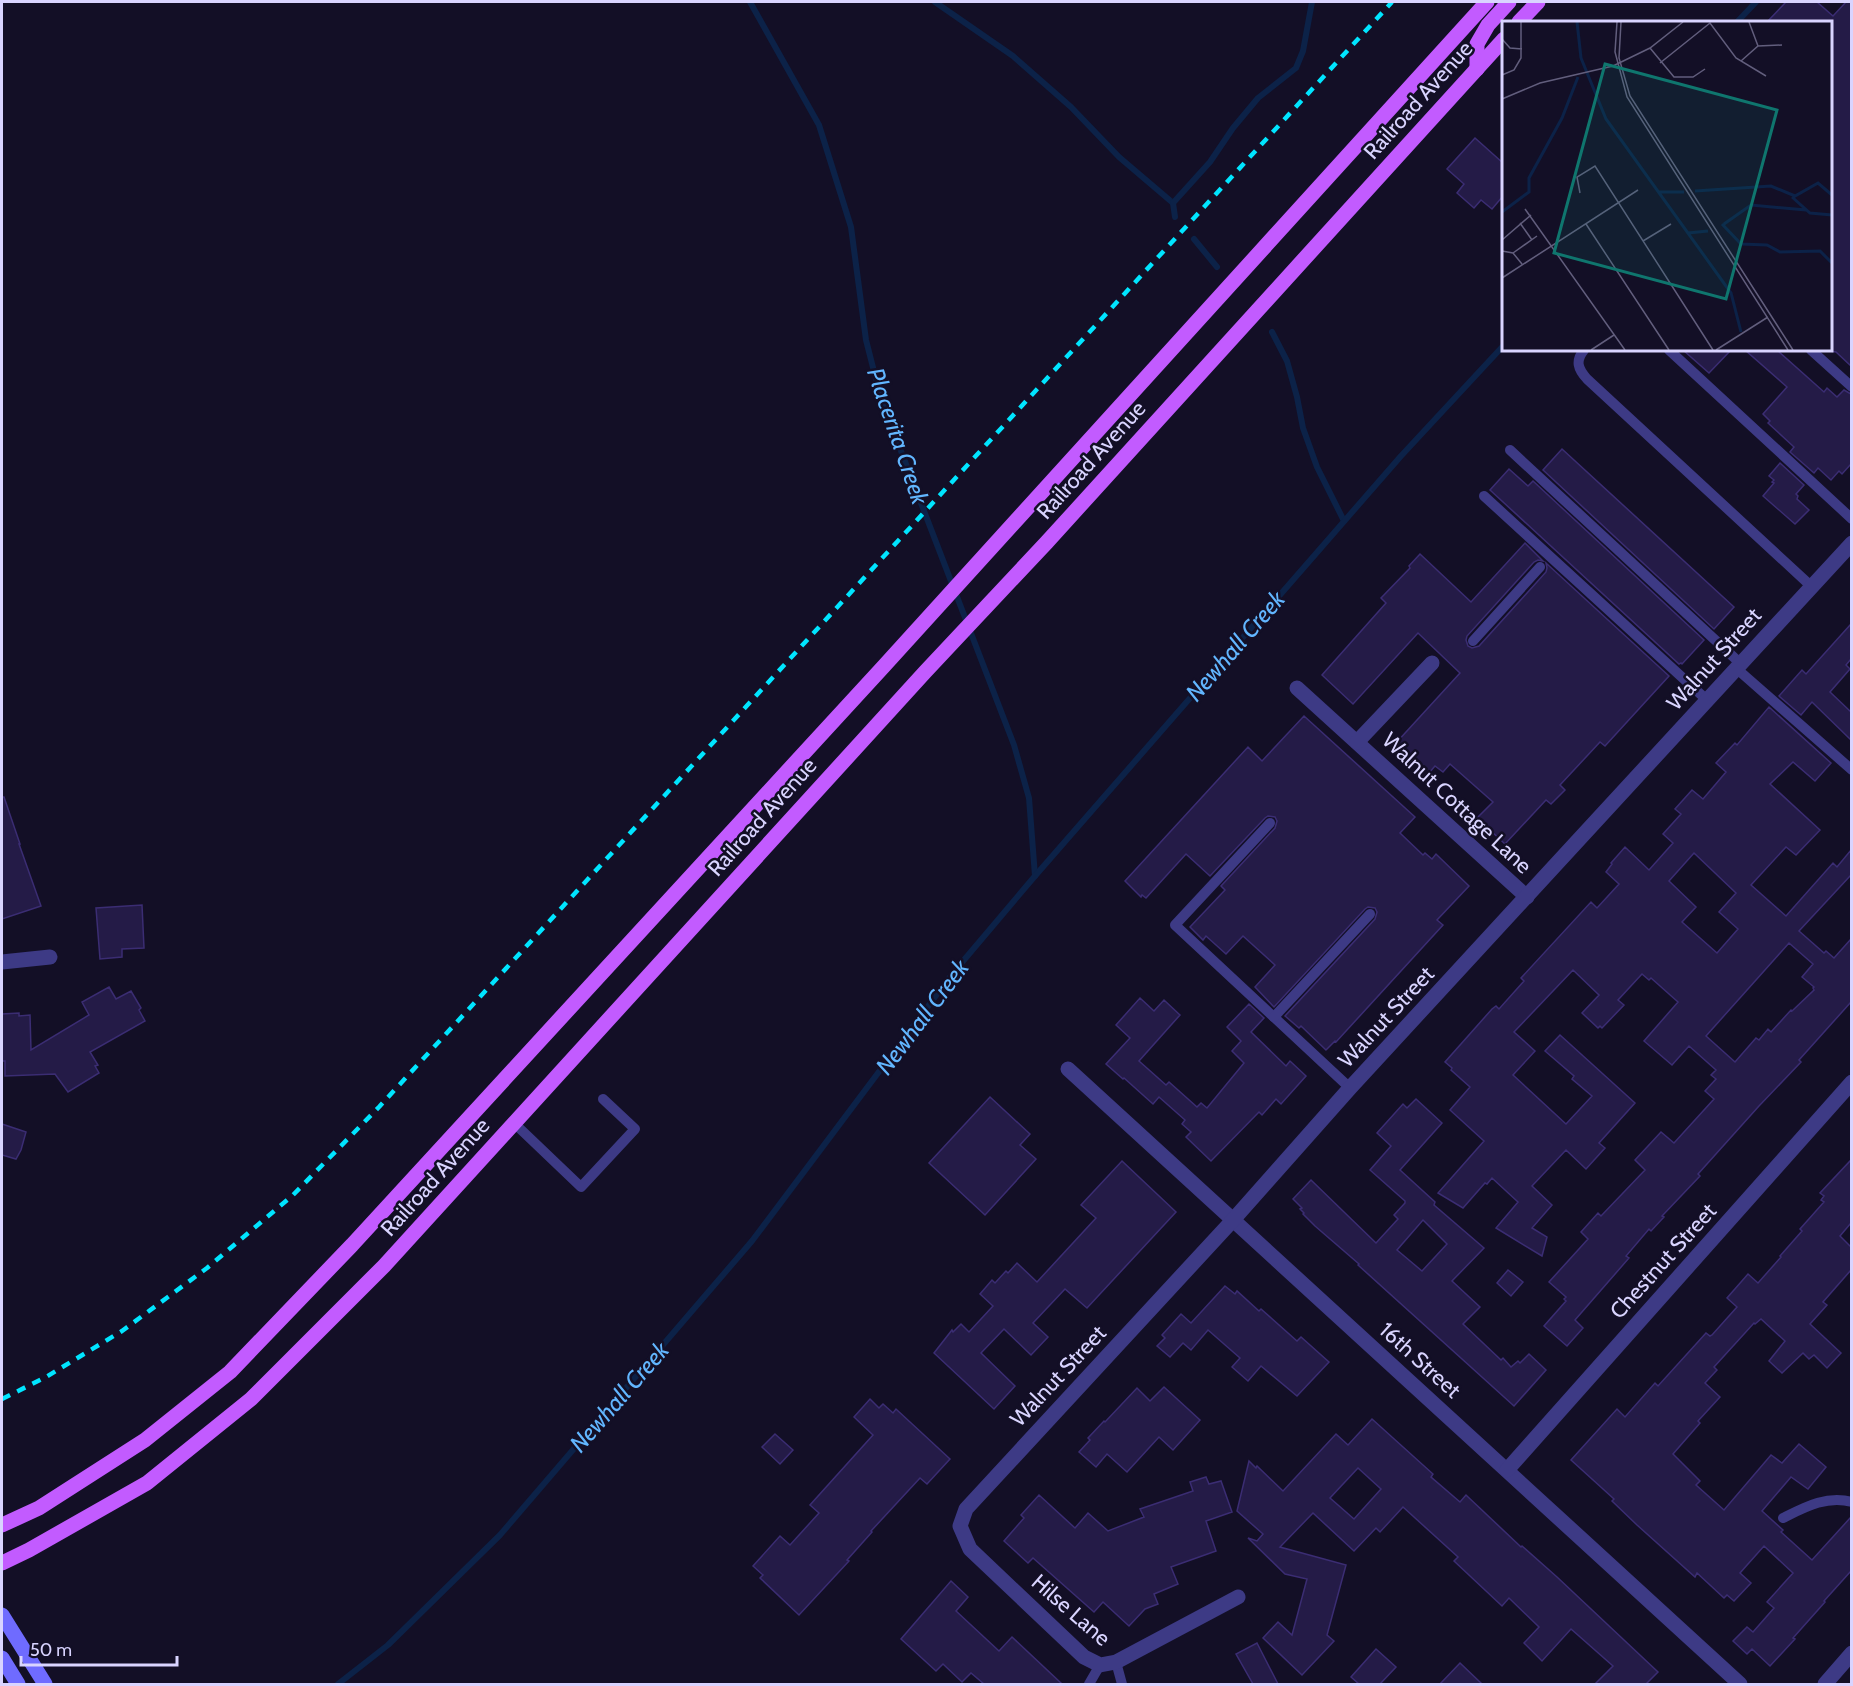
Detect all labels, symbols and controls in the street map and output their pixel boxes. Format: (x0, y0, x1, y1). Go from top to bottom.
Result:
inset map (1502, 21, 1832, 351)
street label: Railroad Avenue (1358, 35, 1478, 165)
water label: Placerita Creek (861, 364, 935, 509)
street label: Railroad Avenue (1031, 395, 1151, 525)
water label: Newhall Creek (1179, 584, 1291, 707)
street label: Walnut Street (1661, 602, 1767, 716)
street label: Walnut Cottage Lane (1377, 727, 1537, 879)
street label: Railroad Avenue (702, 752, 822, 882)
water label: Newhall Creek (869, 953, 975, 1080)
street label: Walnut Street (1332, 960, 1440, 1073)
street label: Railroad Avenue (375, 1112, 495, 1242)
street label: Chestnut Street (1604, 1197, 1722, 1324)
street label: 16th Street (1374, 1316, 1467, 1404)
street label: Walnut Street (1004, 1319, 1112, 1432)
water label: Newhall Creek (563, 1335, 675, 1458)
street label: Hilse Lane (1026, 1568, 1116, 1652)
scale bar (21, 1629, 177, 1667)
text: 50 m (30, 1639, 72, 1661)

